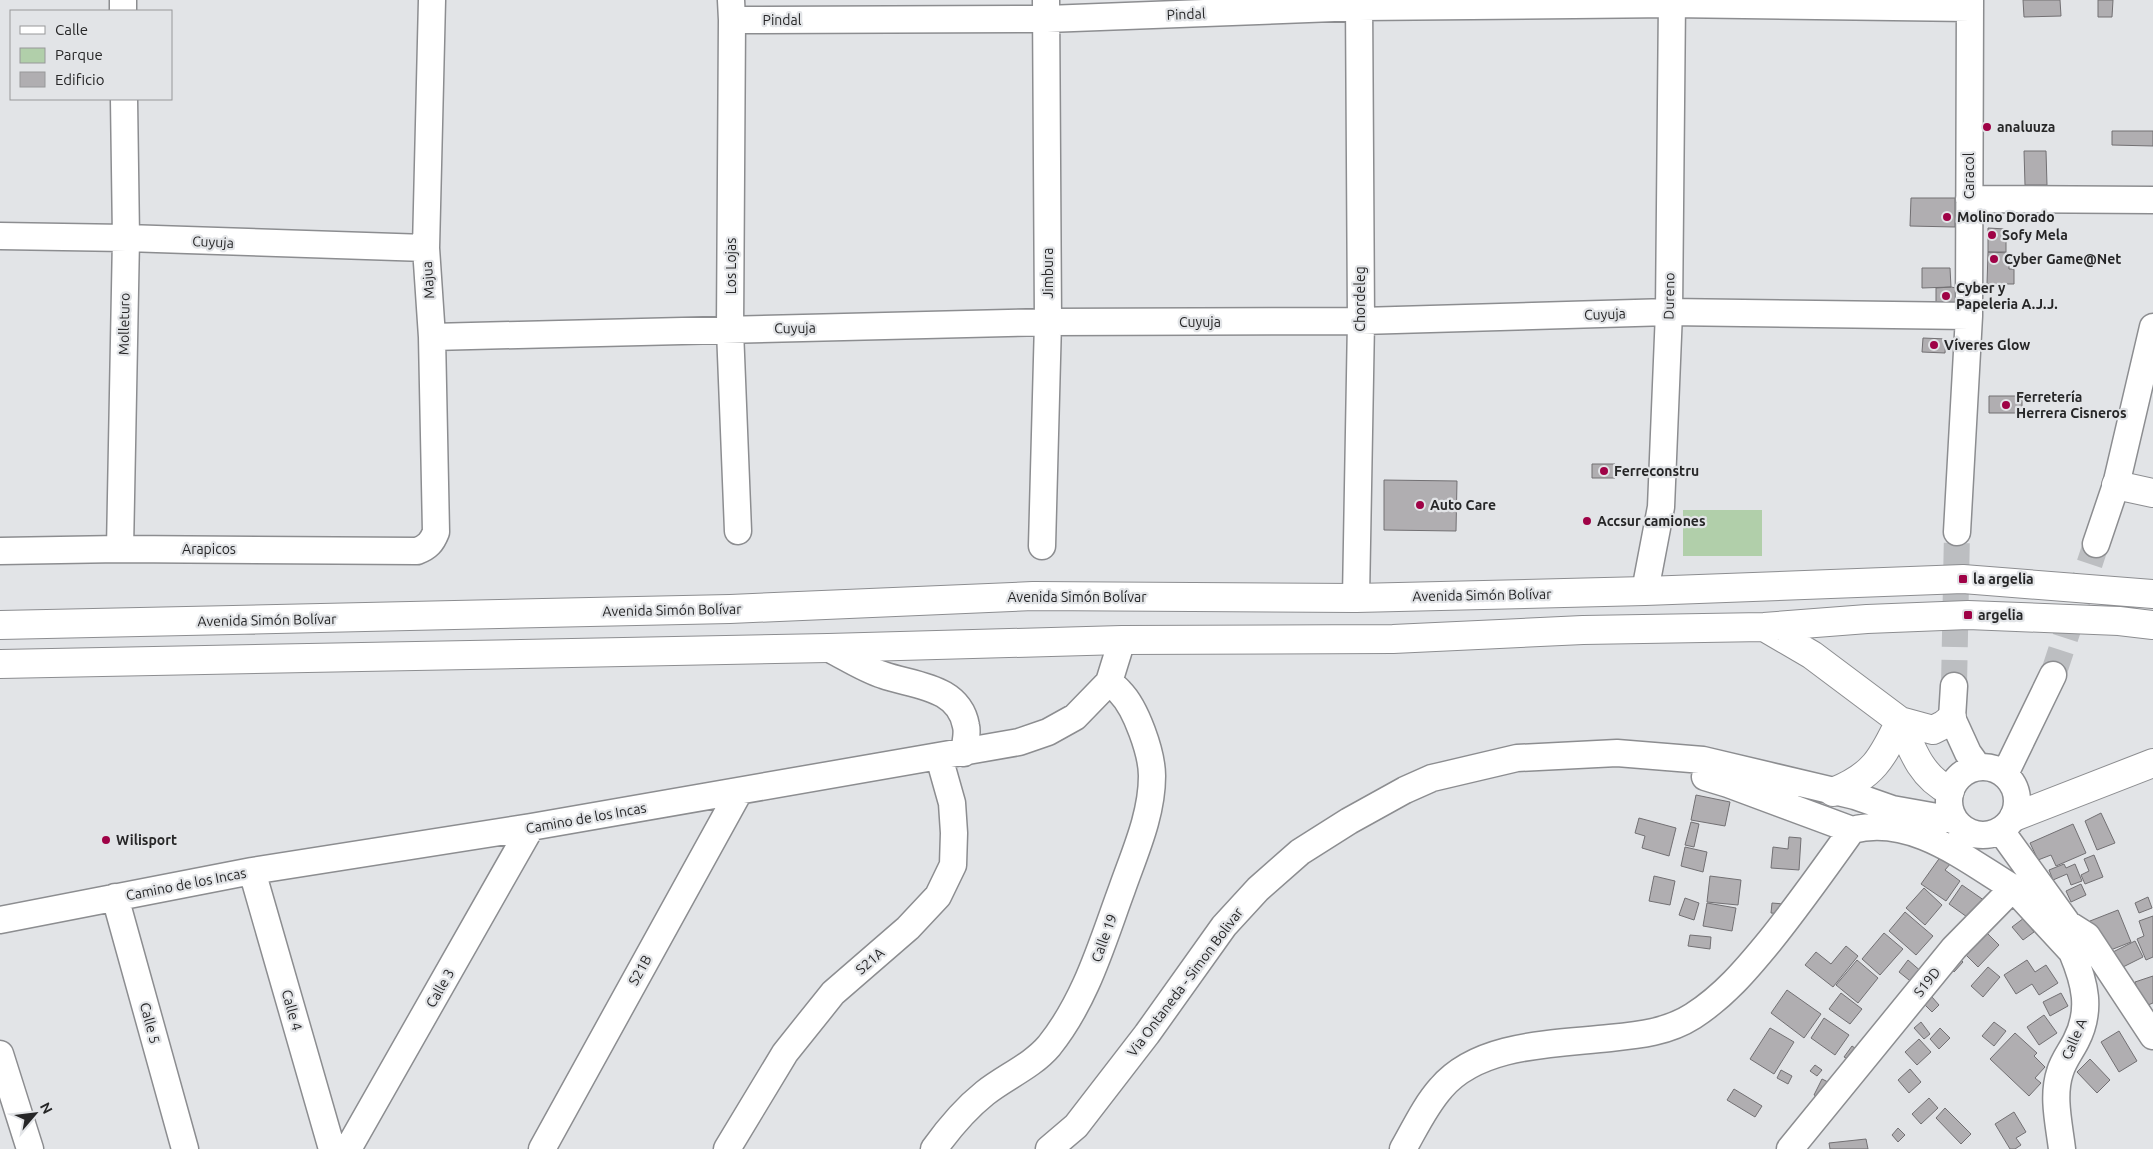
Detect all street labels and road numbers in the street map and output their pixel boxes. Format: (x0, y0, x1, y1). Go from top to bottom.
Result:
street label: Pindal (1166, 5, 1206, 23)
street label: Pindal (763, 12, 802, 28)
street label: Caracol (1961, 152, 1977, 199)
street label: Cuyuja (192, 233, 234, 251)
street label: Los Lojas (723, 238, 739, 294)
street label: Jimbura (1040, 247, 1056, 299)
street label: Majua (419, 261, 437, 299)
street label: Chordeleg (1352, 266, 1368, 332)
street label: Dureno (1661, 272, 1677, 320)
street label: Molleturo (115, 293, 133, 355)
street label: Cuyuja (1584, 305, 1626, 323)
street label: Cuyuja (1179, 314, 1221, 330)
street label: Cuyuja (774, 320, 816, 336)
street label: Arapicos (182, 541, 236, 557)
street label: Avenida Simón Bolívar (1412, 586, 1552, 604)
street label: Avenida Simón Bolívar (1007, 589, 1147, 605)
street label: Avenida Simón Bolívar (602, 601, 742, 619)
street label: Avenida Simón Bolívar (197, 611, 337, 629)
street label: Camino de los Incas (524, 800, 648, 836)
street label: Camino de los Incas (124, 864, 248, 904)
street label: Via Ontaneda - Simon Bolivar (1124, 904, 1247, 1059)
street label: Calle 19 (1088, 912, 1120, 964)
street label: S21A (853, 944, 887, 978)
street label: S21B (625, 952, 655, 988)
street label: S19D (1910, 964, 1944, 1000)
street label: Calle 3 (423, 966, 457, 1010)
street label: Calle 4 (279, 988, 305, 1032)
street label: Calle 5 (137, 1001, 163, 1045)
street label: Calle A (2058, 1016, 2090, 1062)

